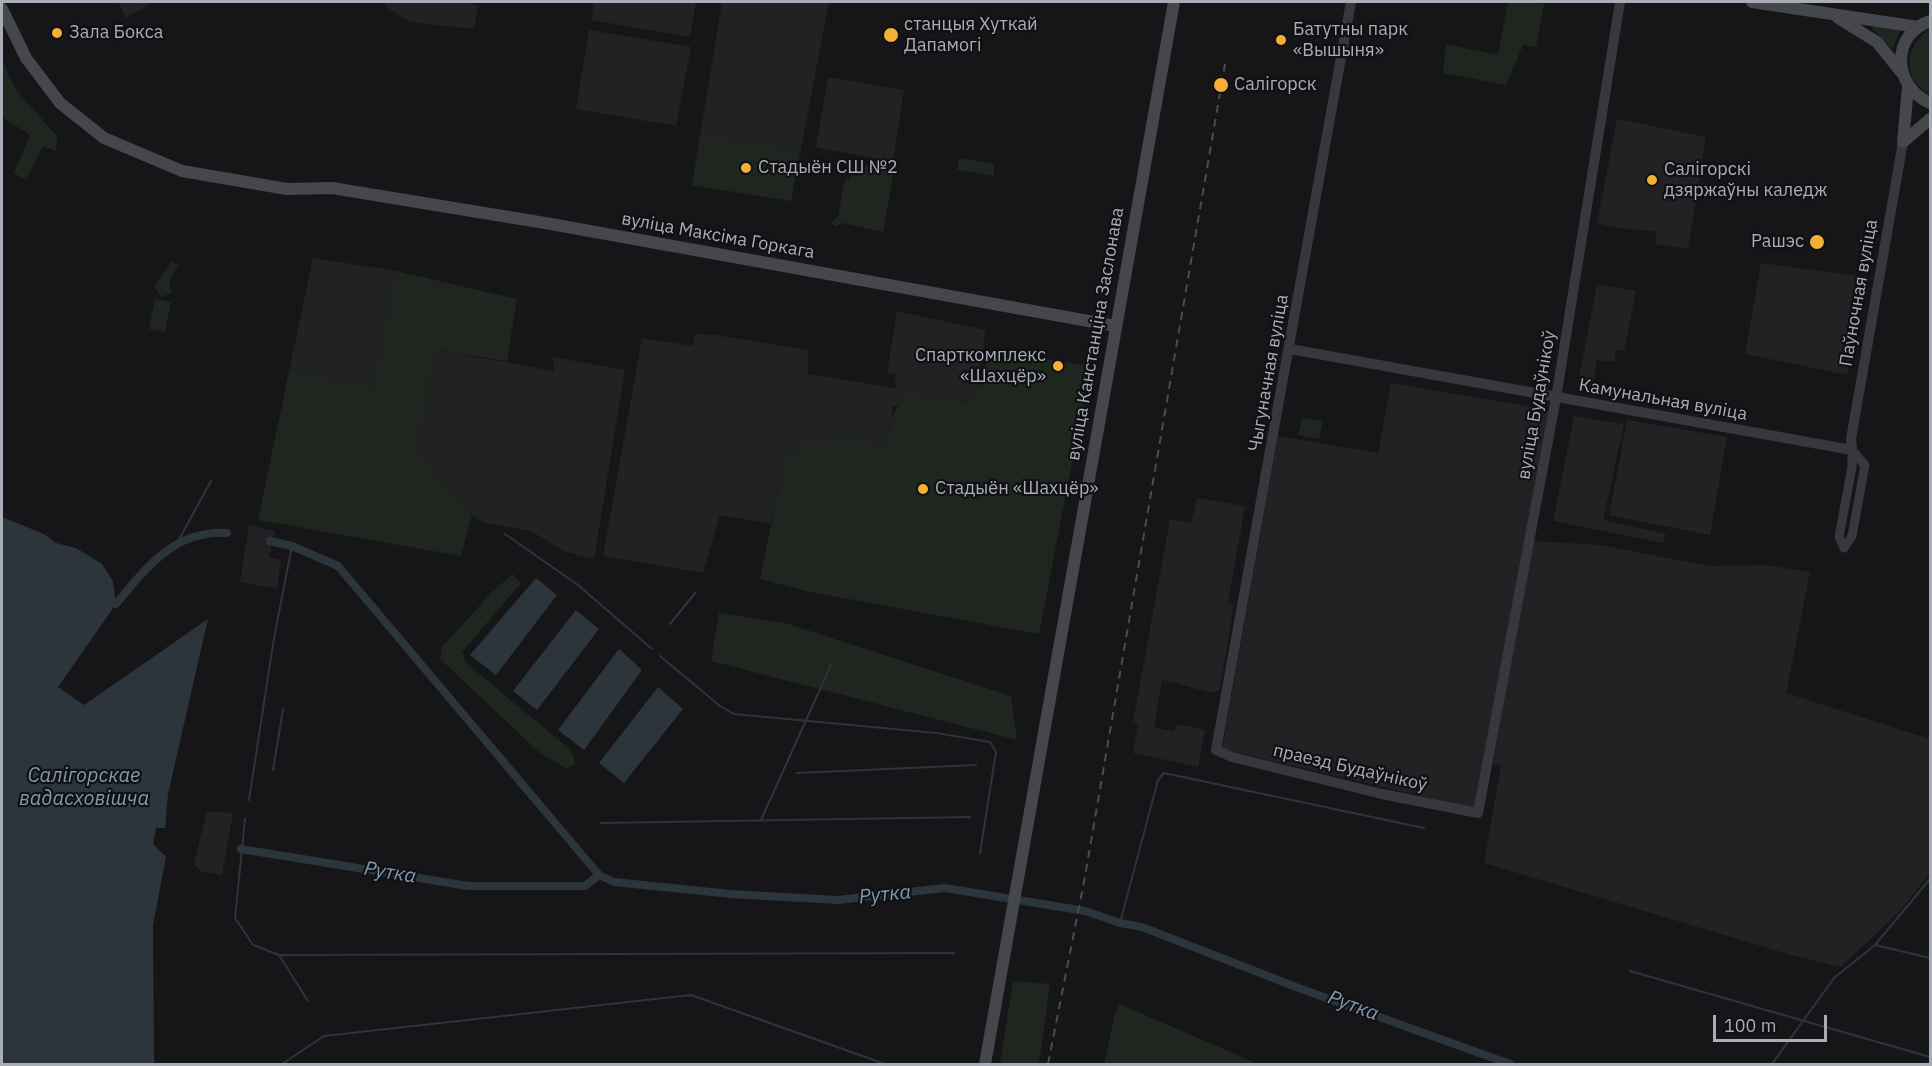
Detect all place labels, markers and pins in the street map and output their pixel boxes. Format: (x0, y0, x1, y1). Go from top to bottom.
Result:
place label: станцыя Хуткай Дапамогі (904, 14, 1038, 57)
place label: Батутны парк «Вышыня» (1293, 19, 1408, 62)
place label: Зала Бокса (69, 22, 163, 44)
marker: Зала Бокса (50, 26, 64, 40)
marker: станцыя Хуткай Дапамогі (882, 26, 900, 44)
marker: Батутны парк «Вышыня» (1274, 33, 1288, 47)
place label: Салігорск (1234, 74, 1317, 96)
marker: Салігорск (1212, 76, 1230, 94)
place label: Стадыён СШ №2 (758, 157, 898, 179)
place label: Салігорскі дзяржаўны каледж (1664, 159, 1828, 201)
marker: Стадыён СШ №2 (739, 161, 753, 175)
marker: Салігорскі дзяржаўны каледж (1645, 173, 1659, 187)
place label: Рашэс (1751, 231, 1804, 253)
marker: Рашэс (1808, 233, 1826, 251)
place label: Спарткомплекс «Шахцёр» (915, 345, 1046, 388)
marker: Спарткомплекс «Шахцёр» (1051, 359, 1065, 373)
place label: Стадыён «Шахцёр» (935, 478, 1099, 500)
marker: Стадыён «Шахцёр» (916, 482, 930, 496)

